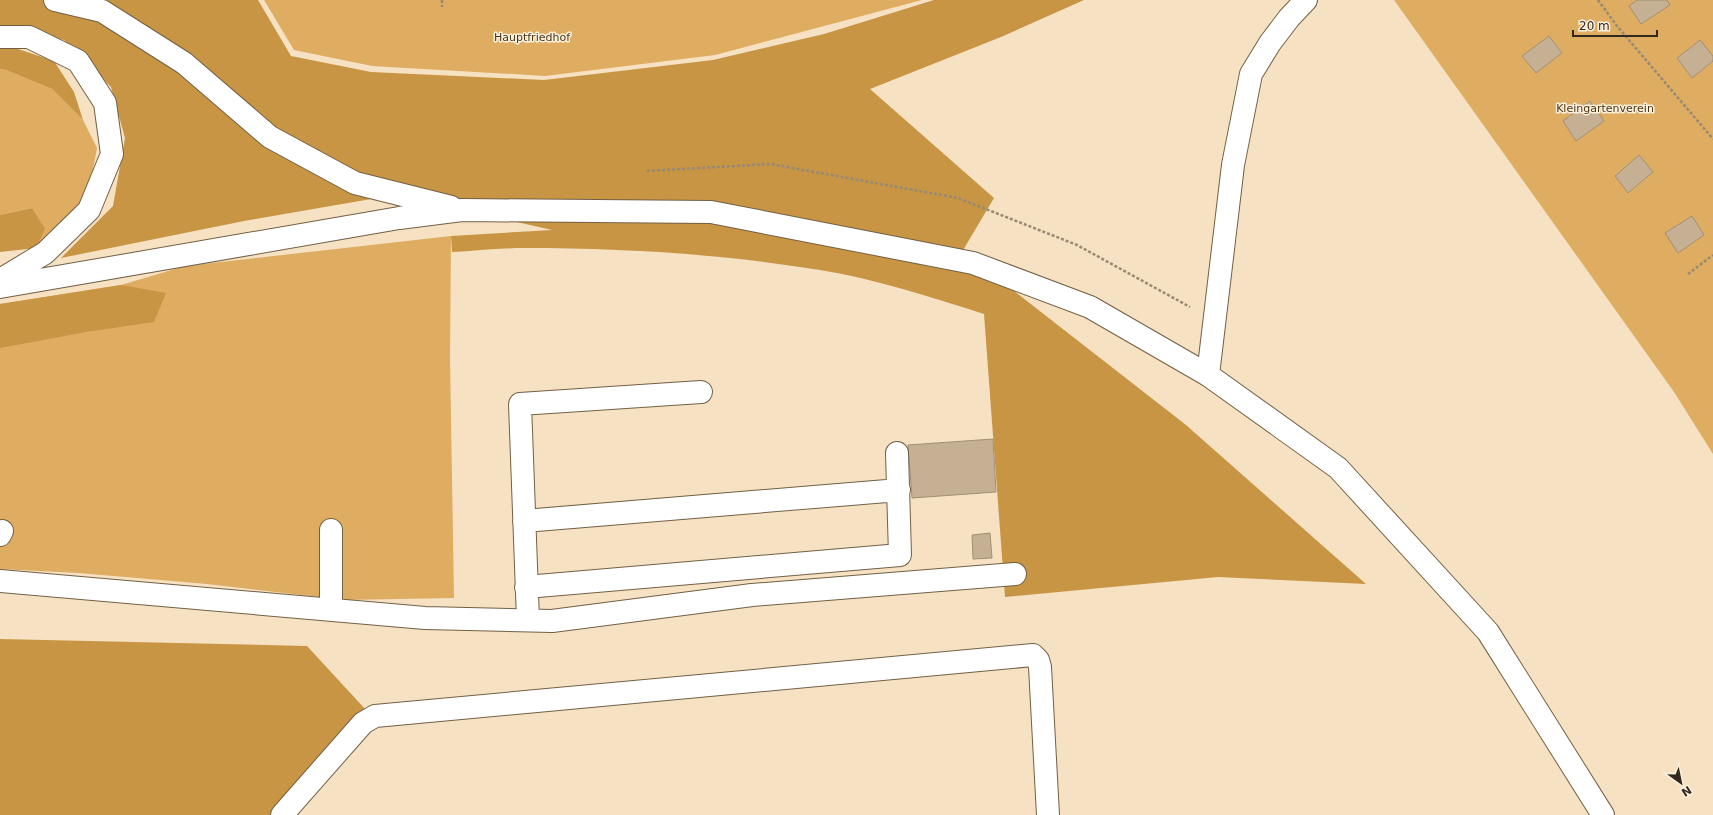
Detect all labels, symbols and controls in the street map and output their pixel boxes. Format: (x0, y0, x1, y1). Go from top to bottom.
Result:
scale bar (1573, 12, 1657, 38)
text: 20 m (1579, 19, 1610, 33)
park label: Hauptfriedhof (494, 31, 571, 44)
park label: Kleingartenverein (1556, 102, 1654, 115)
north arrow (1661, 763, 1701, 803)
text: N (1679, 783, 1694, 799)

